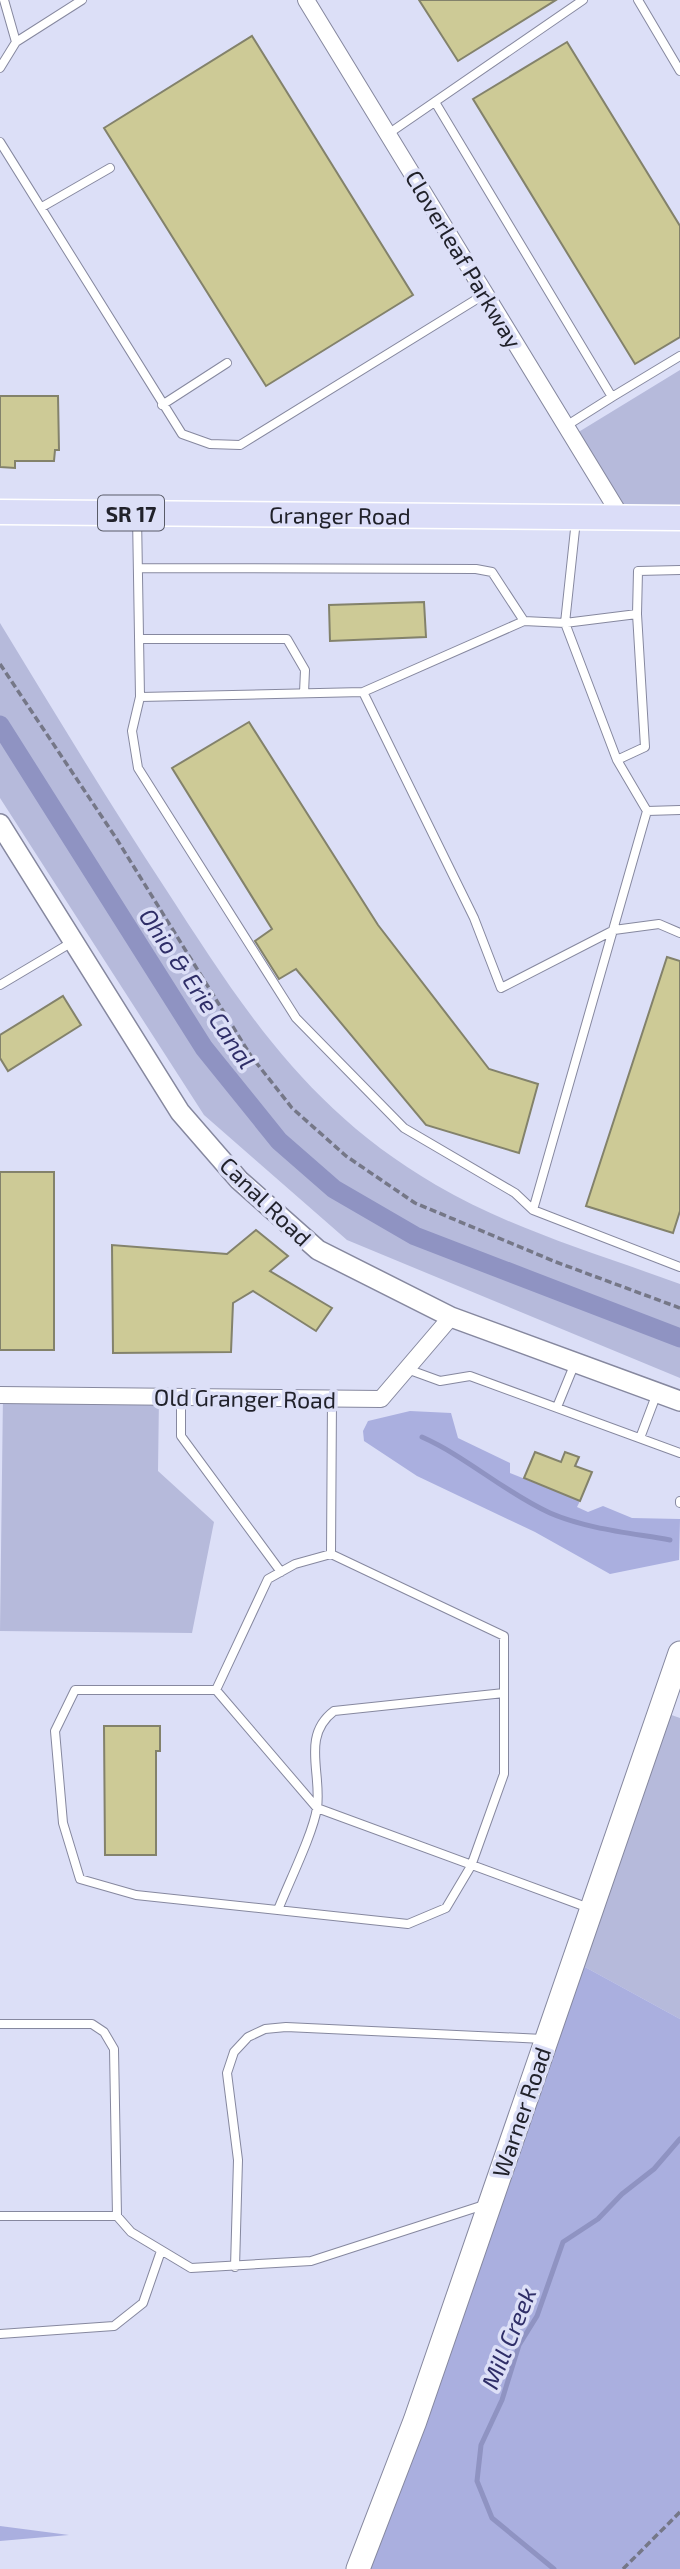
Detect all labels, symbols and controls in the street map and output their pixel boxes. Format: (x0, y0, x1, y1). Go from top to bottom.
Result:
street label: Cloverleaf Parkway (400, 165, 528, 353)
road number: SR 17 (98, 496, 164, 530)
street label: Granger Road (269, 500, 411, 530)
water label: Ohio & Erie Canal (134, 902, 262, 1074)
street label: Canal Road (215, 1151, 317, 1251)
street label: Old Granger Road (154, 1382, 336, 1414)
street label: Warner Road (486, 2043, 556, 2181)
water label: Mill Creek (475, 2283, 541, 2393)

